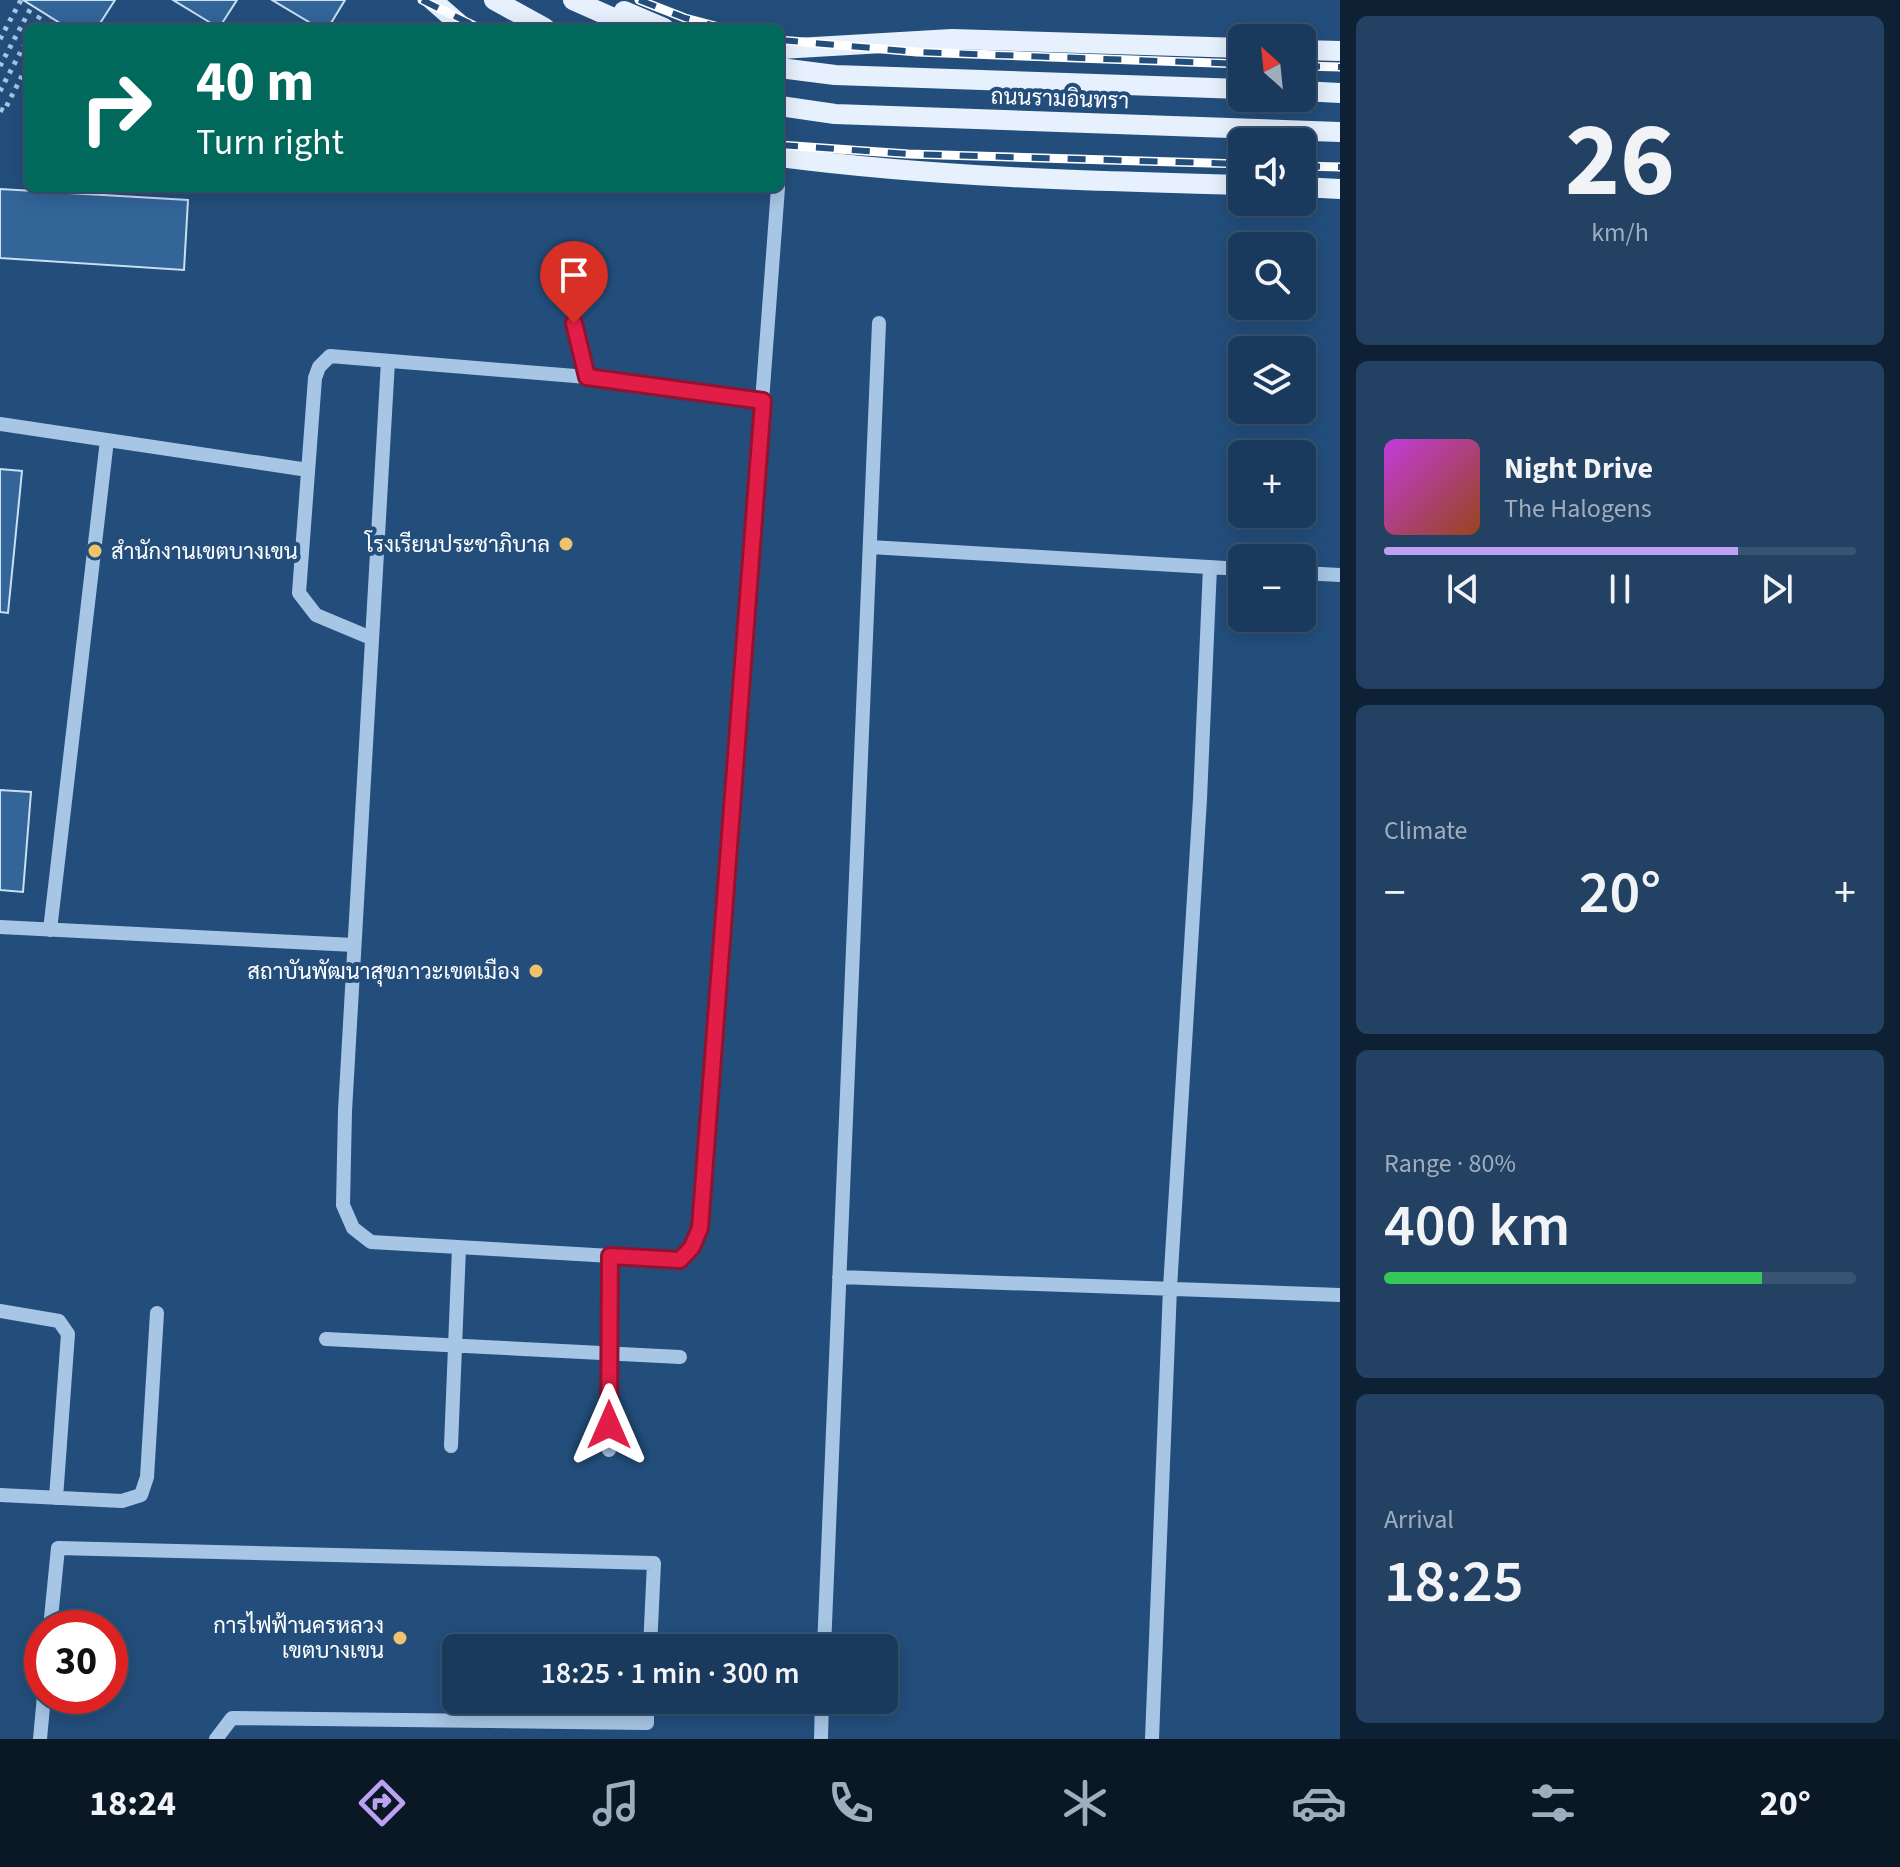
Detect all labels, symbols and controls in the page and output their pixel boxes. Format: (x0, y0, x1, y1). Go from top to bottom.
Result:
north arrow (1228, 24, 1316, 112)
map controls (1228, 24, 1316, 632)
text: 40 m (196, 43, 314, 122)
icon: right (64, 56, 168, 160)
street label: ถนนรามอินทรา (990, 81, 1130, 117)
text: 26 (1565, 88, 1675, 236)
text: Turn right (196, 117, 344, 168)
button: sound (1228, 128, 1316, 216)
text: km/h (1591, 214, 1649, 251)
button: search (1228, 232, 1316, 320)
pin (540, 241, 608, 323)
icon: arrive (552, 253, 596, 297)
button: layers (1228, 336, 1316, 424)
button: + (1228, 440, 1316, 528)
text: Night Drive (1504, 447, 1653, 490)
text: The Halogens (1504, 490, 1652, 527)
place label: โรงเรียนประชาภิบาล (364, 529, 550, 561)
marker: โรงเรียนประชาภิบาล (557, 535, 575, 553)
place label: สำนักงานเขตบางเขน (111, 536, 298, 568)
marker: สำนักงานเขตบางเขน (86, 542, 104, 560)
button: − (1228, 544, 1316, 632)
icon: previous (1441, 567, 1485, 611)
icon: pause (1598, 567, 1642, 611)
icon: next (1755, 567, 1799, 611)
text: Climate (1384, 812, 1468, 849)
text: 20° (1579, 851, 1661, 936)
text: − (1384, 862, 1406, 925)
text: + (1834, 862, 1856, 925)
place label: สถาบันพัฒนาสุขภาวะเขตเมือง (247, 956, 520, 988)
marker: สถาบันพัฒนาสุขภาวะเขตเมือง (527, 962, 545, 980)
text: Range · 80% (1384, 1145, 1516, 1182)
text: 400 km (1384, 1184, 1570, 1269)
position arrow (567, 1383, 651, 1467)
text: Arrival (1384, 1501, 1454, 1538)
text: 18:25 (1384, 1540, 1524, 1625)
speed limit sign: 30 (24, 1610, 128, 1714)
place label: การไฟฟ้านครหลวง เขตบางเขน (213, 1610, 384, 1667)
marker: การไฟฟ้านครหลวง เขตบางเขน (391, 1629, 409, 1647)
text: 18:25 · 1 min · 300 m (540, 1652, 800, 1695)
icon: directions (354, 1775, 410, 1831)
icon: music (588, 1775, 644, 1831)
icon: phone (823, 1775, 879, 1831)
icon: climate (1057, 1775, 1113, 1831)
icon: car (1291, 1775, 1347, 1831)
icon: filters (1525, 1775, 1581, 1831)
text: 18:24 (89, 1778, 176, 1829)
text: 20° (1760, 1778, 1811, 1829)

